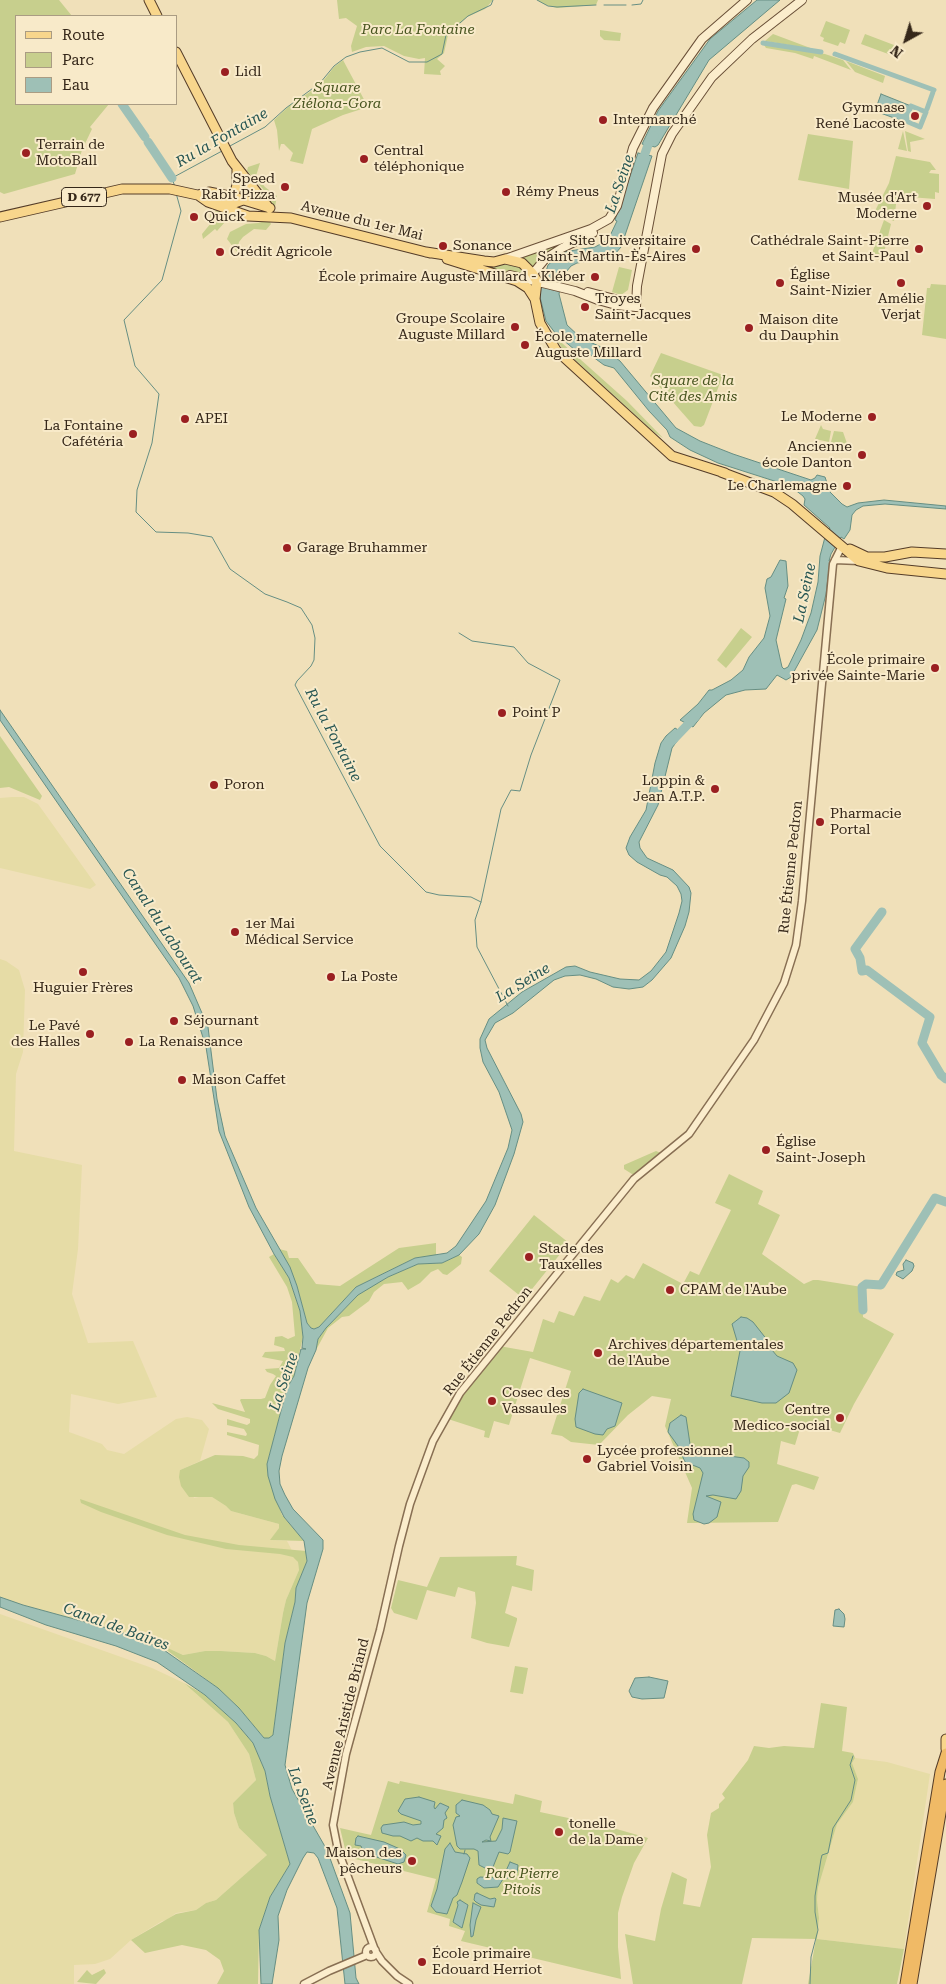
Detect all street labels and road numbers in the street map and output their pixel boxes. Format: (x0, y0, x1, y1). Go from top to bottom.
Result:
road number: D 677 (62, 188, 106, 206)
street label: Avenue du 1er Mai (299, 198, 425, 244)
street label: Rue Étienne Pedron (776, 800, 806, 934)
street label: Rue Étienne Pedron (440, 1283, 536, 1399)
street label: Avenue Aristide Briand (319, 1637, 373, 1791)

